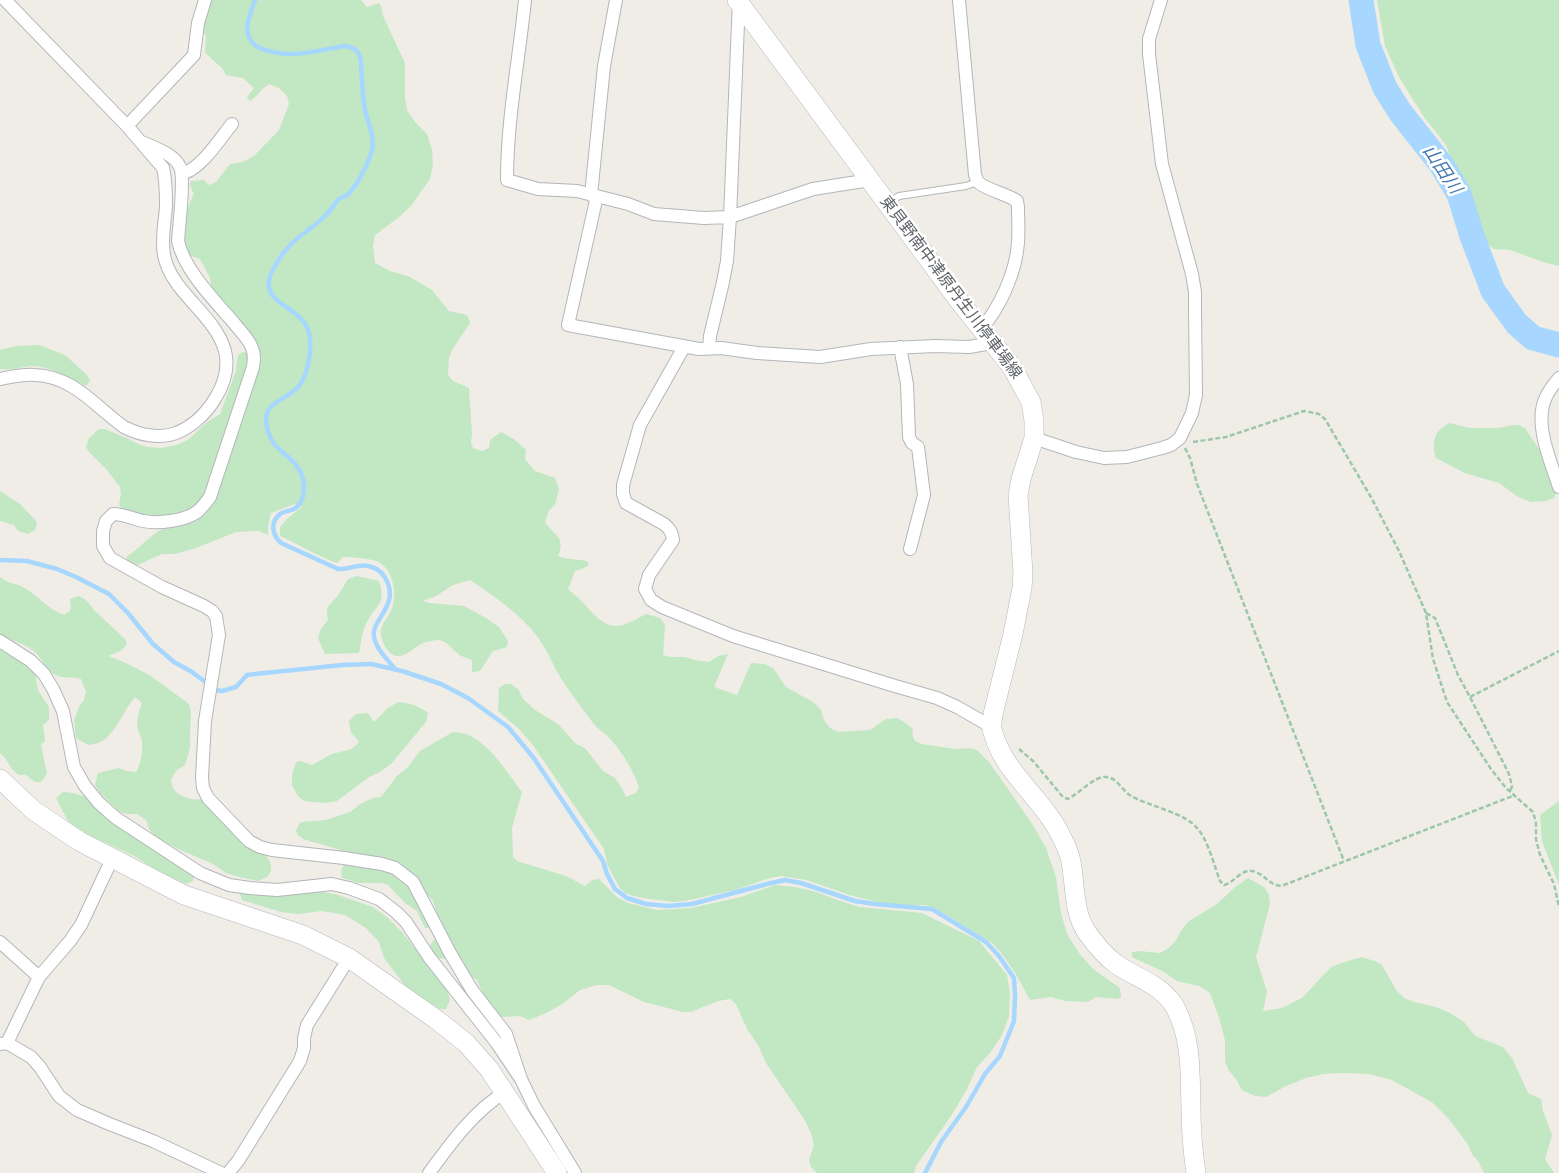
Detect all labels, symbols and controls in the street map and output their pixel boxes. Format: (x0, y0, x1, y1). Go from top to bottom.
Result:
water label: 山田川 (1417, 142, 1465, 198)
street label: 東貝野南中津原丹生川停車場線 (875, 193, 1025, 383)

